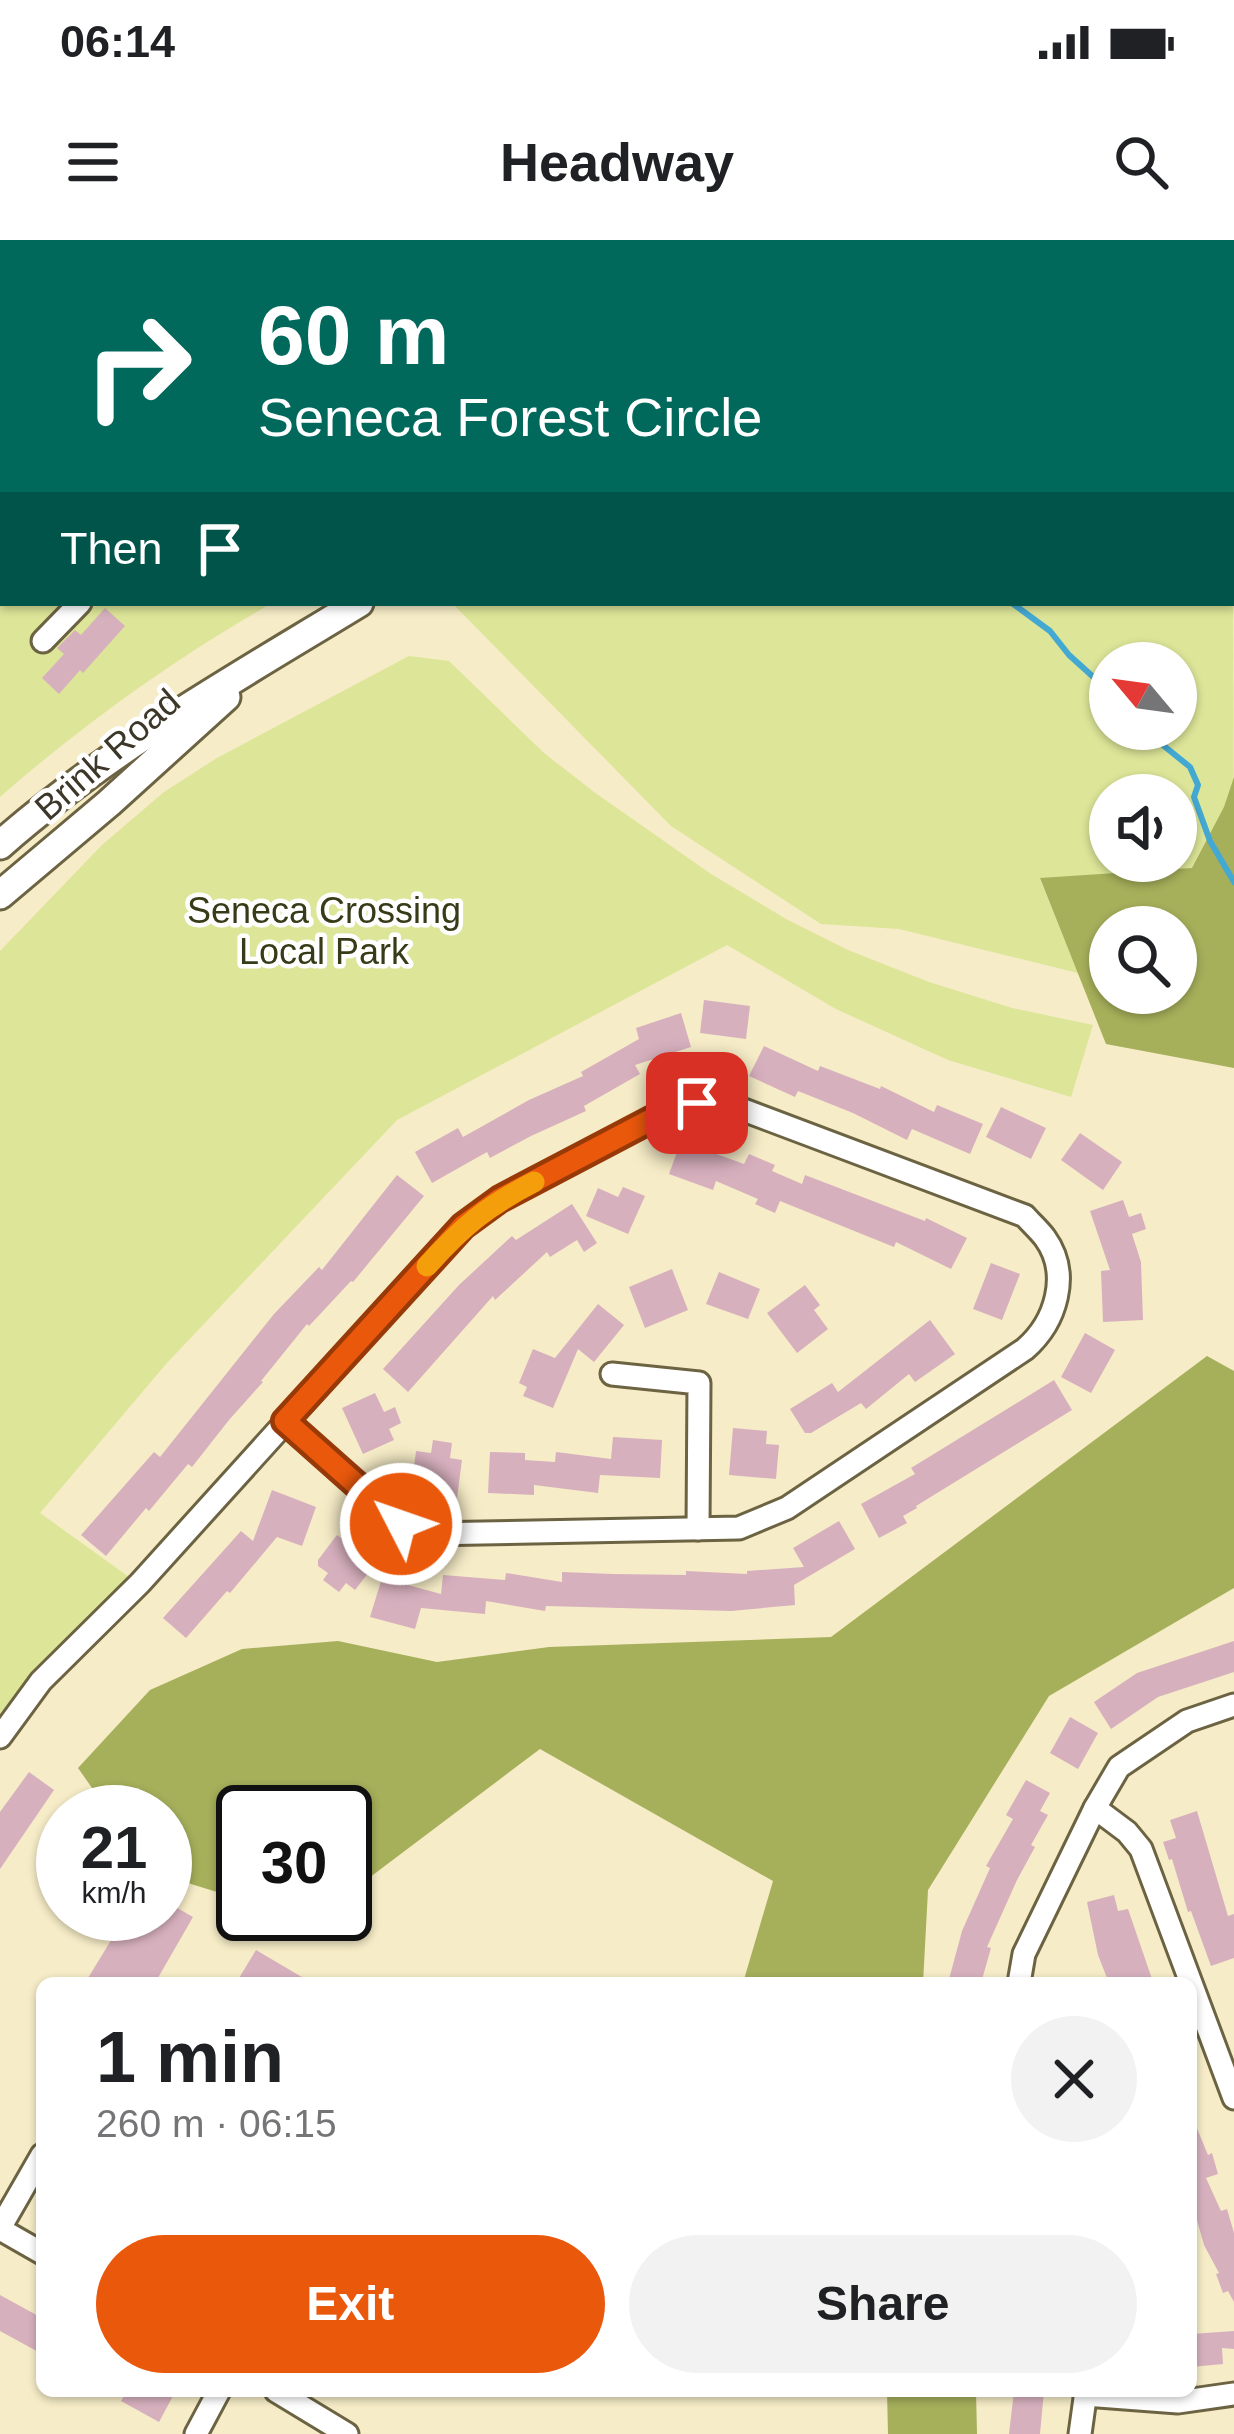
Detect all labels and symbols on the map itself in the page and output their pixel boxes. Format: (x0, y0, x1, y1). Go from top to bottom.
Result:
north arrow (1089, 642, 1197, 750)
street label: Brink Road (27, 680, 188, 828)
park label: Seneca Crossing Local Park (187, 890, 461, 972)
pin (646, 1052, 748, 1154)
position arrow (338, 1461, 464, 1587)
speed limit sign: 30 (216, 1785, 372, 1941)

